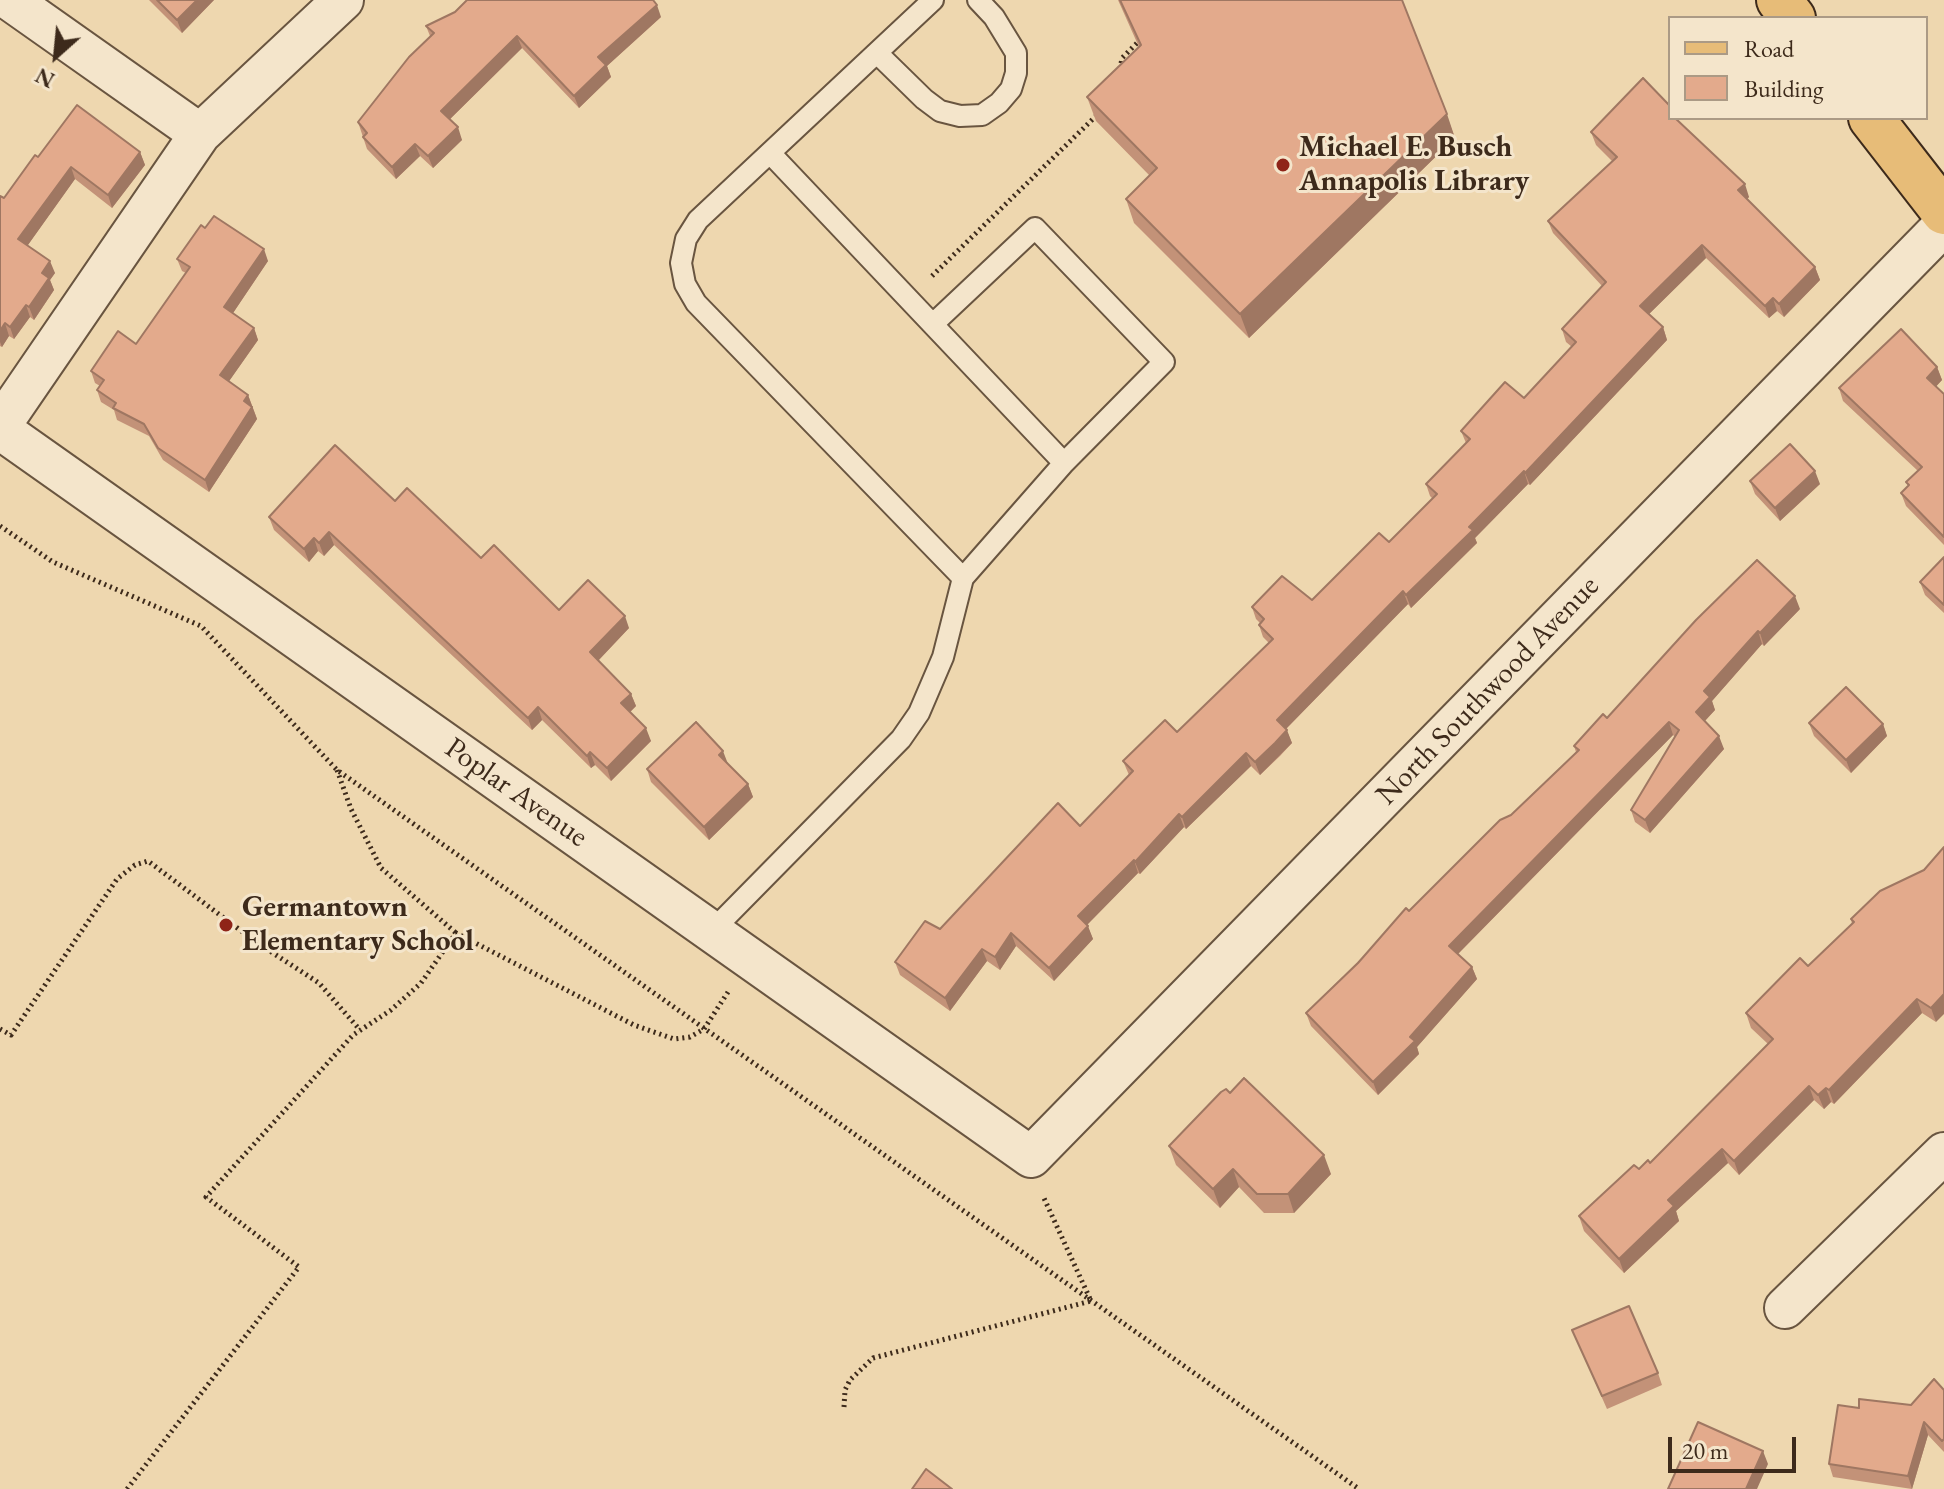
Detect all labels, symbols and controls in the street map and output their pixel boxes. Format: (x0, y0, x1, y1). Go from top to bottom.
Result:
north arrow (16, 16, 96, 96)
legend (1668, 16, 1928, 120)
text: Road (1744, 33, 1794, 64)
text: N (30, 61, 59, 95)
text: Building (1744, 73, 1824, 104)
place label: Michael E. Busch Annapolis Library (1299, 130, 1529, 200)
marker: Michael E. Busch Annapolis Library (1274, 156, 1292, 174)
street label: North Southwood Avenue (1369, 569, 1607, 813)
street label: Poplar Avenue (438, 731, 594, 855)
place label: Germantown Elementary School (242, 890, 474, 960)
marker: Germantown Elementary School (217, 916, 235, 934)
scale bar (1672, 1421, 1800, 1471)
text: 20 m (1682, 1435, 1729, 1466)

